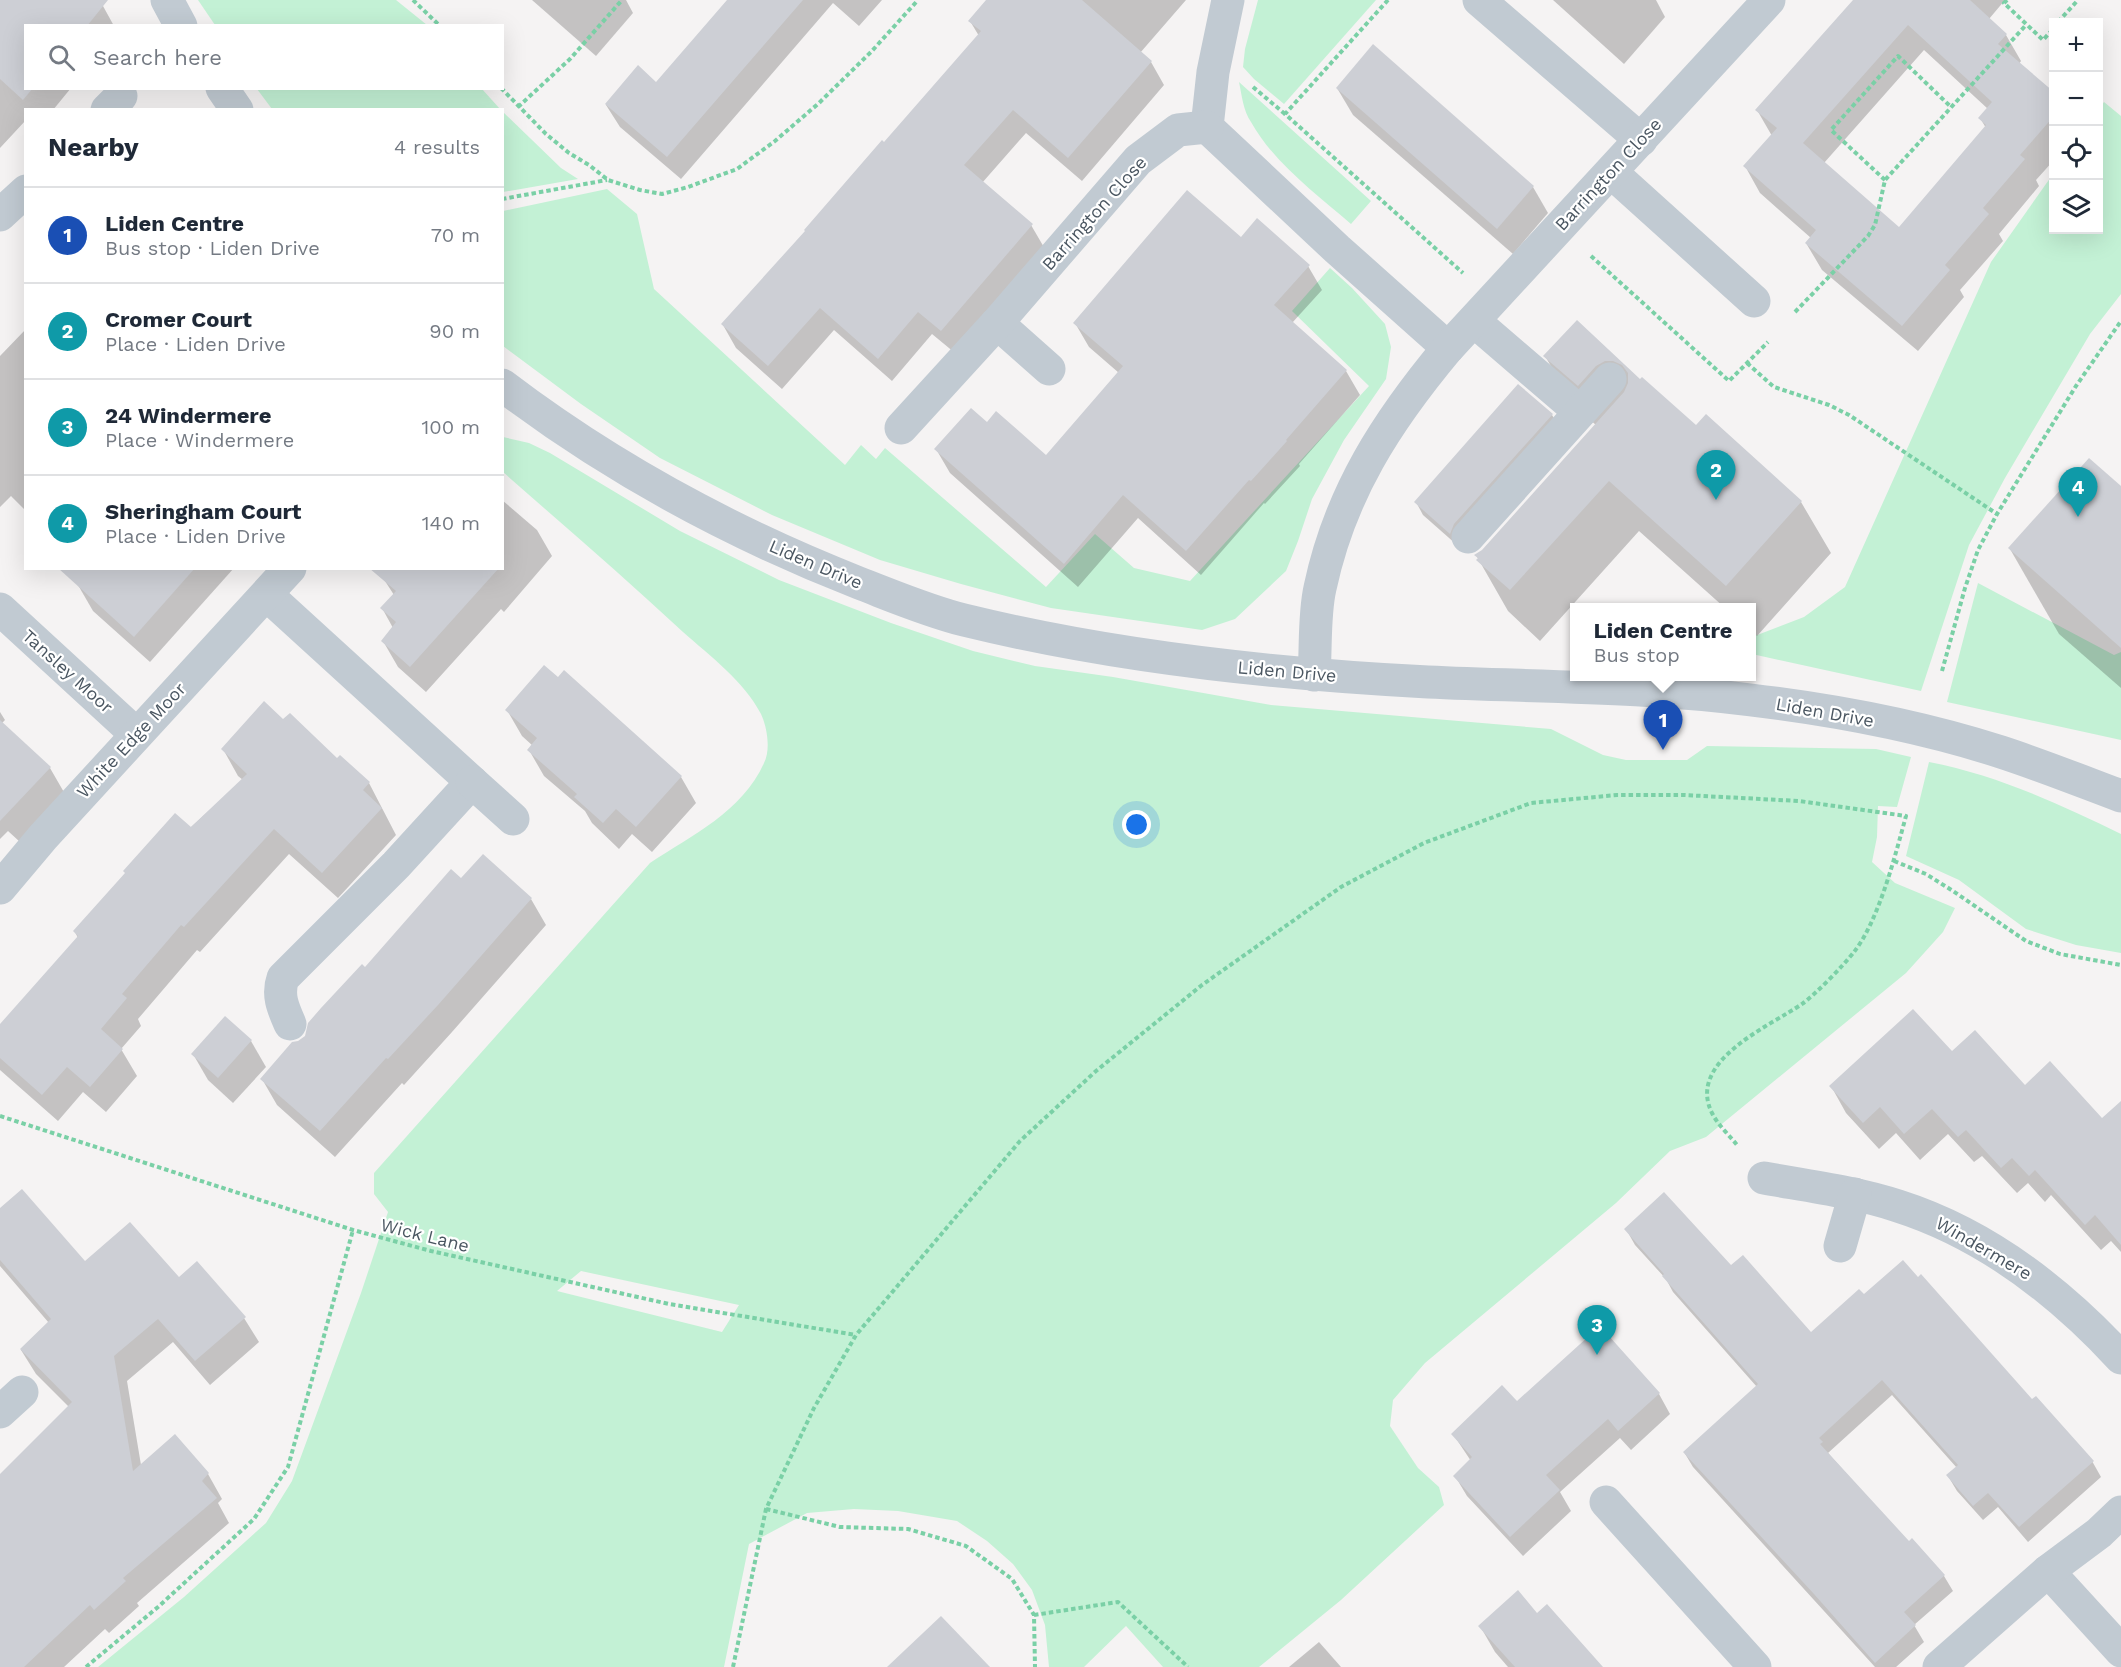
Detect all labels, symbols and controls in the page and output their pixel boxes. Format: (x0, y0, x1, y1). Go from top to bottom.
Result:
map controls (2049, 18, 2103, 234)
button: + (2049, 18, 2103, 72)
search box (24, 24, 504, 90)
icon: search (45, 41, 78, 74)
text: Search here (93, 45, 222, 70)
button: − (2049, 72, 2103, 126)
street label: Barrington Close (1550, 113, 1666, 235)
button: locate (2049, 126, 2103, 180)
text: Nearby (48, 132, 139, 162)
text: 4 results (394, 135, 480, 159)
street label: Barrington Close (1037, 152, 1151, 274)
button: layers (2049, 180, 2103, 234)
text: Liden Centre (105, 211, 244, 236)
text: 1 (63, 223, 72, 247)
text: 70 m (431, 223, 480, 247)
text: Bus stop · Liden Drive (105, 236, 320, 260)
text: Cromer Court (105, 307, 252, 332)
text: 2 (62, 319, 73, 343)
text: 90 m (429, 319, 480, 343)
text: Place · Liden Drive (105, 332, 286, 356)
text: 24 Windermere (105, 403, 271, 428)
text: 3 (62, 415, 73, 439)
text: 100 m (421, 415, 480, 439)
text: Place · Windermere (105, 428, 294, 452)
pin: 2 (1696, 450, 1736, 500)
pin: 4 (2058, 468, 2098, 517)
text: Sheringham Court (105, 499, 301, 524)
text: 4 (61, 511, 74, 535)
text: 140 m (422, 511, 480, 535)
text: Place · Liden Drive (105, 524, 286, 548)
street label: Liden Drive (766, 535, 866, 593)
popup (1570, 603, 1756, 681)
text: Liden Centre (1593, 618, 1733, 643)
street label: Tansley Moor (18, 625, 118, 717)
text: Bus stop (1593, 643, 1680, 667)
street label: Liden Drive (1237, 656, 1337, 686)
street label: White Edge Moor (72, 678, 190, 802)
street label: Liden Drive (1774, 693, 1876, 731)
pin: 1 (1644, 700, 1682, 750)
your location (1122, 810, 1151, 839)
street label: Windermere (1932, 1212, 2036, 1284)
street label: Wick Lane (379, 1214, 471, 1256)
pin: 3 (1578, 1306, 1616, 1355)

